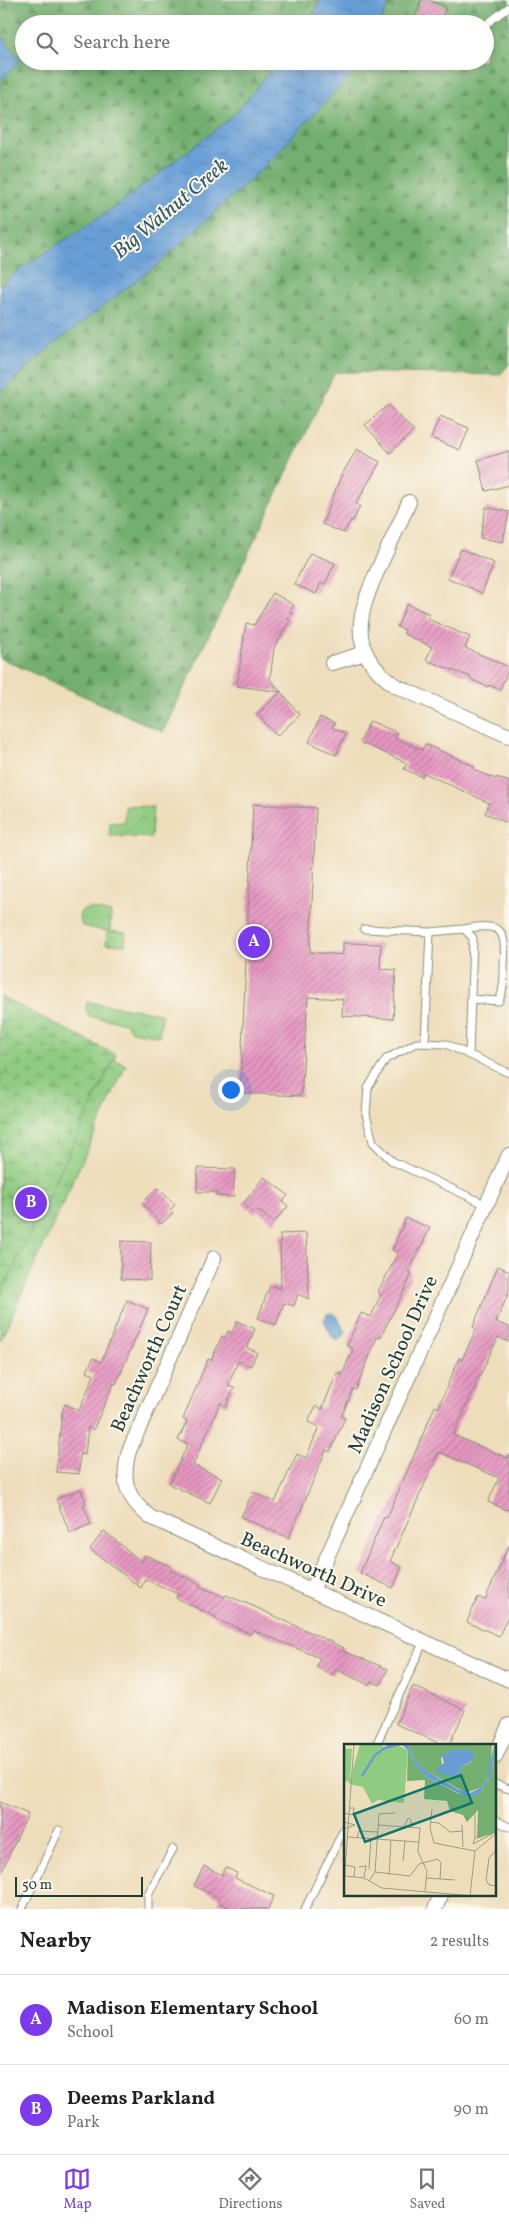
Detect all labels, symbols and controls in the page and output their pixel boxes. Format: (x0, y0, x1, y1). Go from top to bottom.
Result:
search box (15, 15, 494, 70)
icon: search (33, 29, 61, 57)
text: Search here (73, 30, 170, 56)
water label: Big Walnut Creek (107, 152, 235, 266)
pin: A (238, 923, 270, 961)
your location (218, 1077, 244, 1103)
pin: B (15, 1184, 47, 1222)
street label: Madison School Drive (342, 1271, 446, 1458)
street label: Beachworth Court (105, 1280, 195, 1437)
street label: Beachworth Drive (236, 1526, 391, 1616)
inset map (344, 1744, 496, 1896)
scale bar (15, 1874, 142, 1897)
text: 50 m (22, 1876, 52, 1895)
text: Nearby (20, 1927, 91, 1956)
text: 2 results (430, 1931, 489, 1953)
text: Madison Elementary School (67, 1996, 318, 2022)
text: A (30, 2009, 42, 2031)
text: 60 m (454, 2009, 489, 2031)
text: School (67, 2022, 114, 2044)
text: Deems Parkland (67, 2086, 215, 2112)
text: B (31, 2099, 41, 2121)
text: 90 m (453, 2099, 489, 2121)
text: Park (67, 2112, 100, 2134)
tab: Map (63, 2165, 91, 2214)
tab: Directions (218, 2165, 283, 2214)
tab: Saved (409, 2165, 446, 2214)

